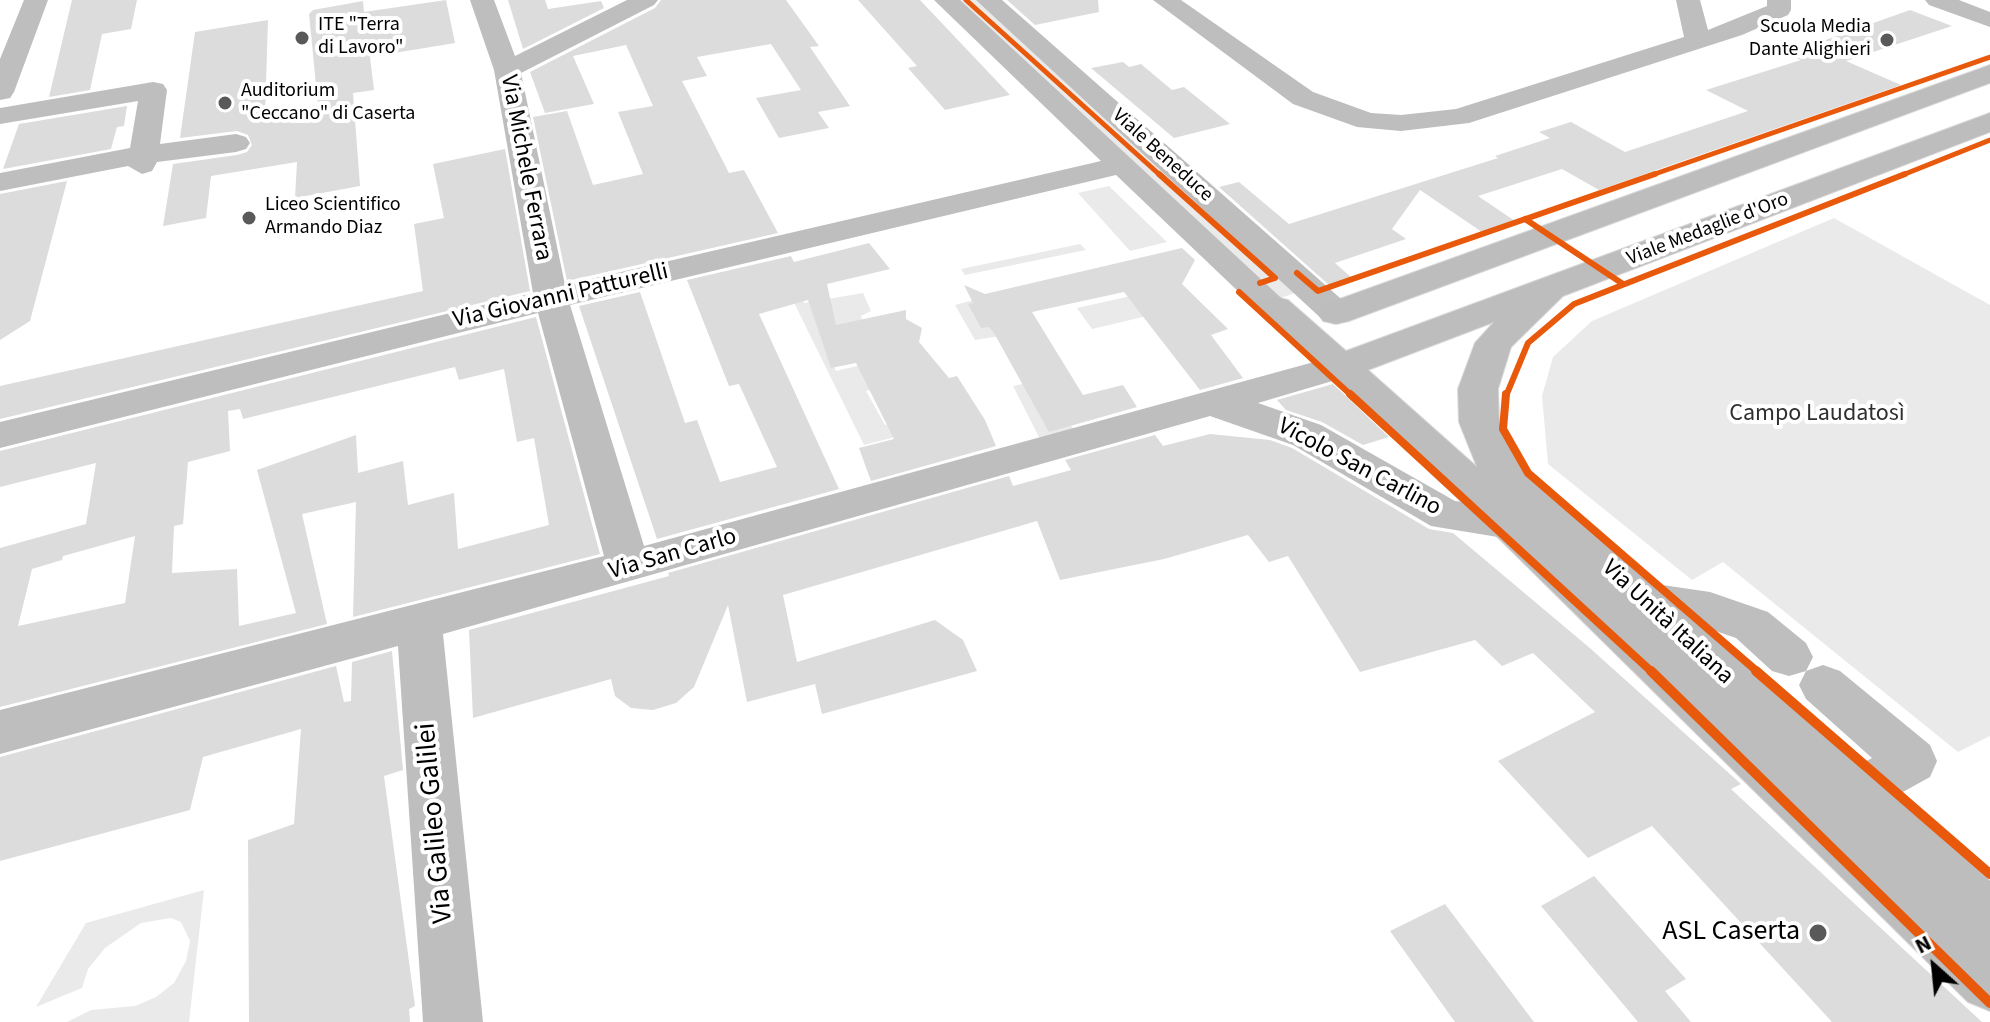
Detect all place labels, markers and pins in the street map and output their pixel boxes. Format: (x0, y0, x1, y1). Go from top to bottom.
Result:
place label: ITE "Terra di Lavoro" (318, 14, 403, 61)
place label: Scuola Media Dante Alighieri (1749, 16, 1871, 63)
marker: ITE "Terra di Lavoro" (293, 29, 311, 47)
marker: Scuola Media Dante Alighieri (1878, 31, 1896, 49)
place label: Auditorium "Ceccano" di Caserta (241, 80, 415, 127)
marker: Auditorium "Ceccano" di Caserta (216, 94, 234, 112)
place label: Liceo Scientifico Armando Diaz (265, 194, 401, 241)
marker: Liceo Scientifico Armando Diaz (240, 209, 258, 227)
place label: ASL Caserta (1662, 916, 1800, 950)
marker: ASL Caserta (1807, 922, 1829, 944)

